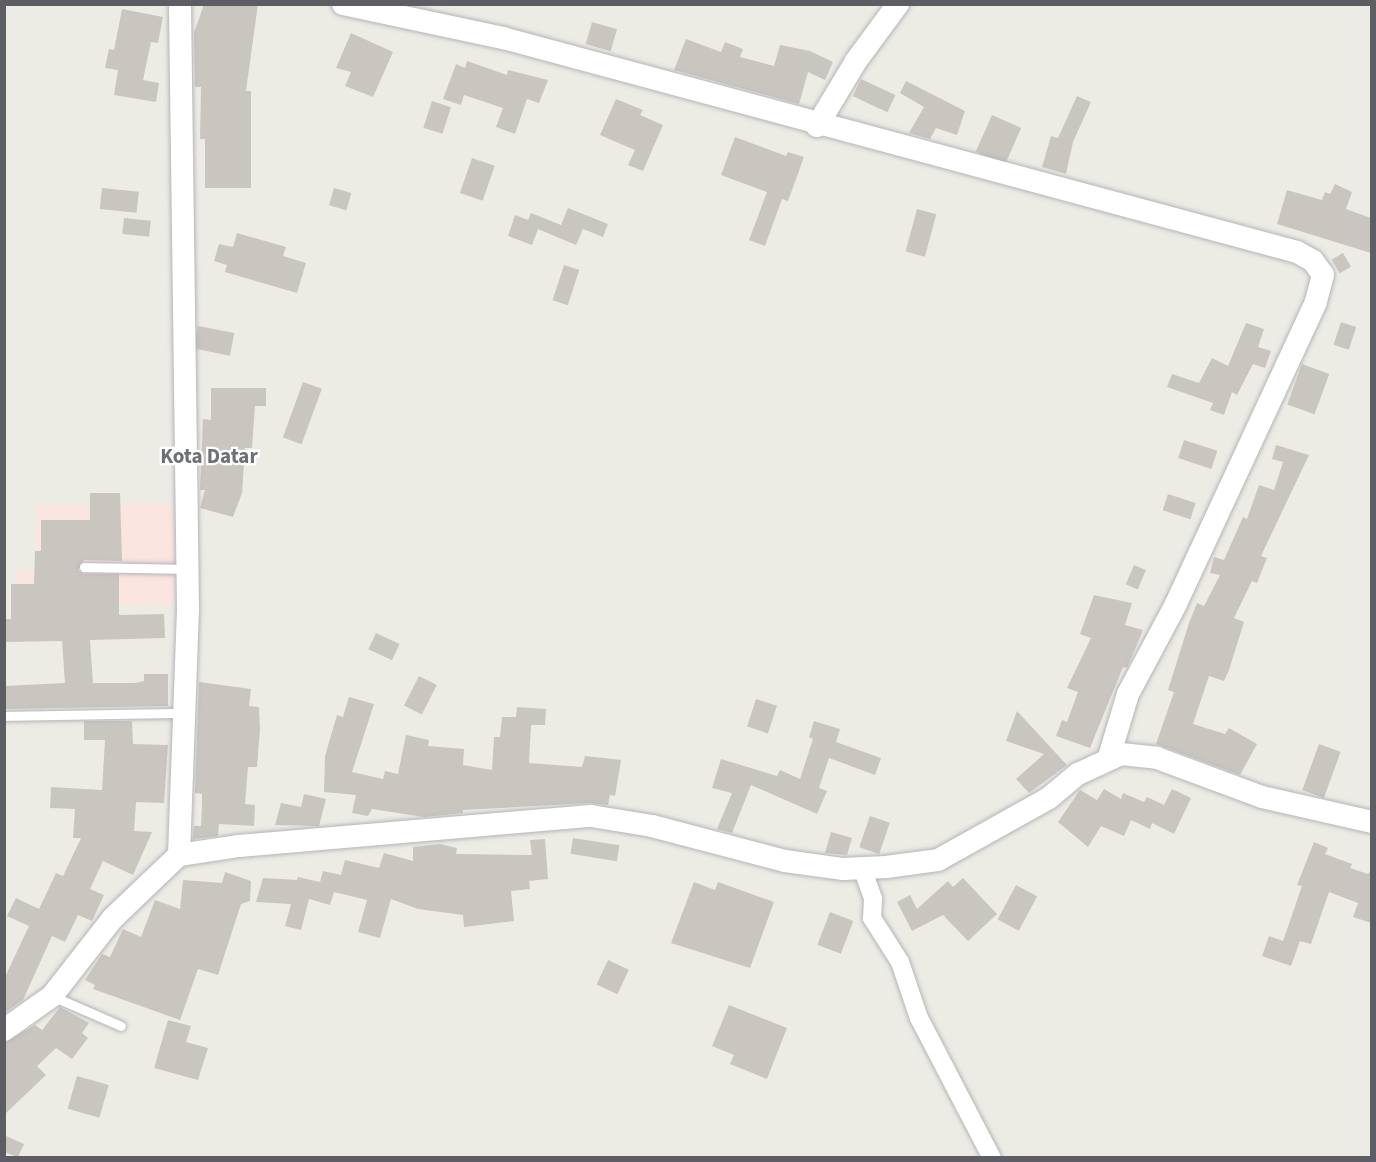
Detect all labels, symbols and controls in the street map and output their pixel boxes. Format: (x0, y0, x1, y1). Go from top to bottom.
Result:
district label: Kota Datar (160, 443, 258, 469)

